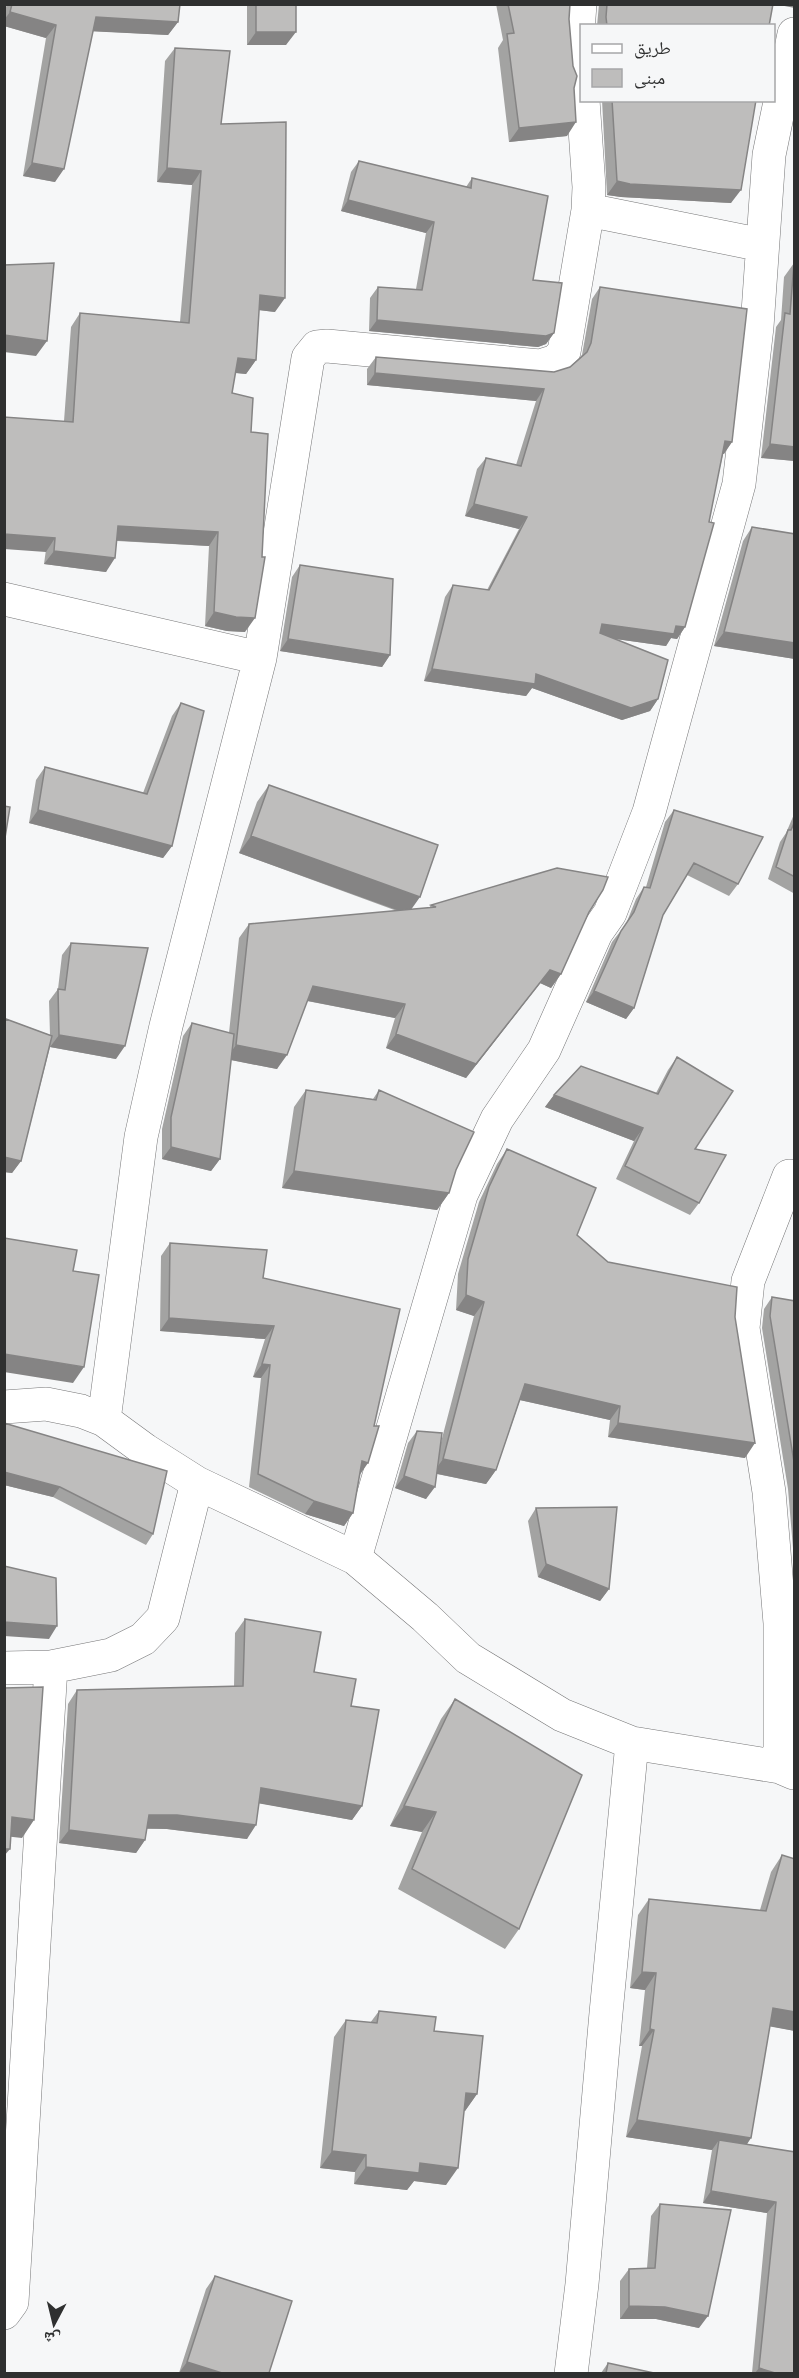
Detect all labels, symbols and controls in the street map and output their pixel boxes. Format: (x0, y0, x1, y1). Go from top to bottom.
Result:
legend (580, 24, 775, 102)
text: طريق (634, 38, 671, 59)
text: مبنى (634, 68, 665, 89)
north arrow (24, 2294, 84, 2354)
text: ش (43, 2328, 62, 2348)

